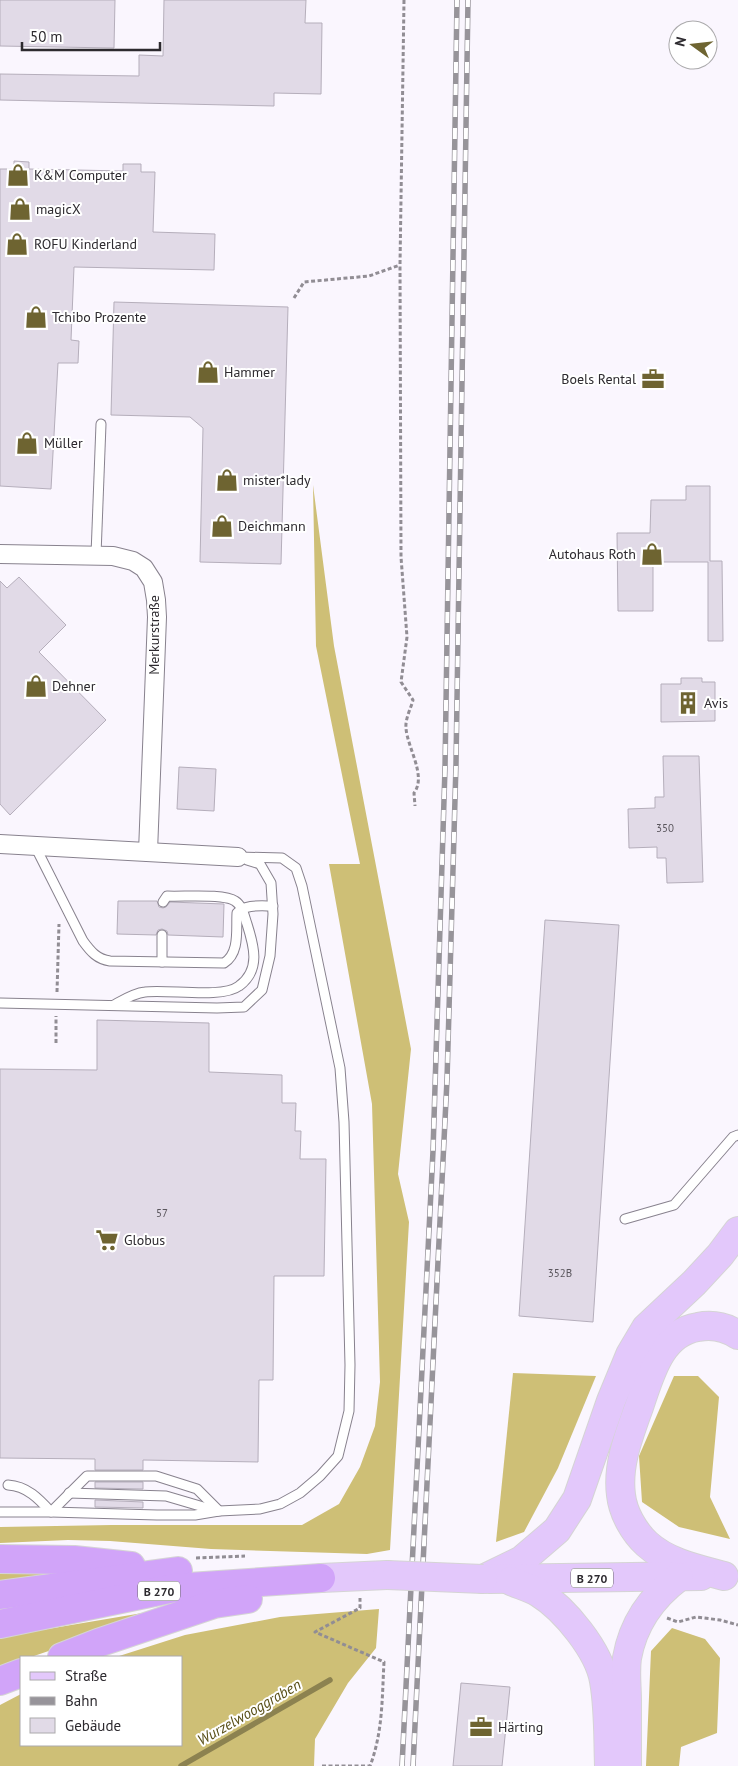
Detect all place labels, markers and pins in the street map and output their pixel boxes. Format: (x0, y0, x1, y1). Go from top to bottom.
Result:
shop icon: K&M Computer (5, 162, 31, 188)
place label: K&M Computer (34, 166, 127, 184)
shop icon: magicX (7, 196, 33, 222)
place label: magicX (36, 200, 81, 218)
shop icon: ROFU Kinderland (4, 231, 30, 257)
place label: ROFU Kinderland (34, 235, 137, 253)
shop icon: Tchibo Prozente (23, 304, 49, 330)
place label: Tchibo Prozente (52, 308, 146, 326)
shop icon: Hammer (195, 359, 221, 385)
place label: Hammer (224, 363, 275, 381)
office icon: Boels Rental (640, 366, 666, 392)
place label: Boels Rental (561, 370, 636, 388)
shop icon: Müller (14, 430, 40, 456)
place label: Müller (44, 434, 83, 452)
shop icon: mister*lady (214, 467, 240, 493)
place label: mister*lady (243, 471, 311, 489)
shop icon: Deichmann (209, 513, 235, 539)
place label: Deichmann (238, 517, 306, 535)
shop icon: Autohaus Roth (639, 541, 665, 567)
place label: Autohaus Roth (549, 545, 636, 563)
shop icon: Dehner (23, 673, 49, 699)
place label: Dehner (52, 677, 96, 695)
building icon: Avis (675, 690, 701, 716)
place label: Avis (704, 694, 728, 712)
supermarket icon: Globus (94, 1227, 120, 1253)
place label: Globus (124, 1231, 165, 1249)
office icon: Härting (468, 1714, 494, 1740)
place label: Härting (498, 1718, 543, 1736)

